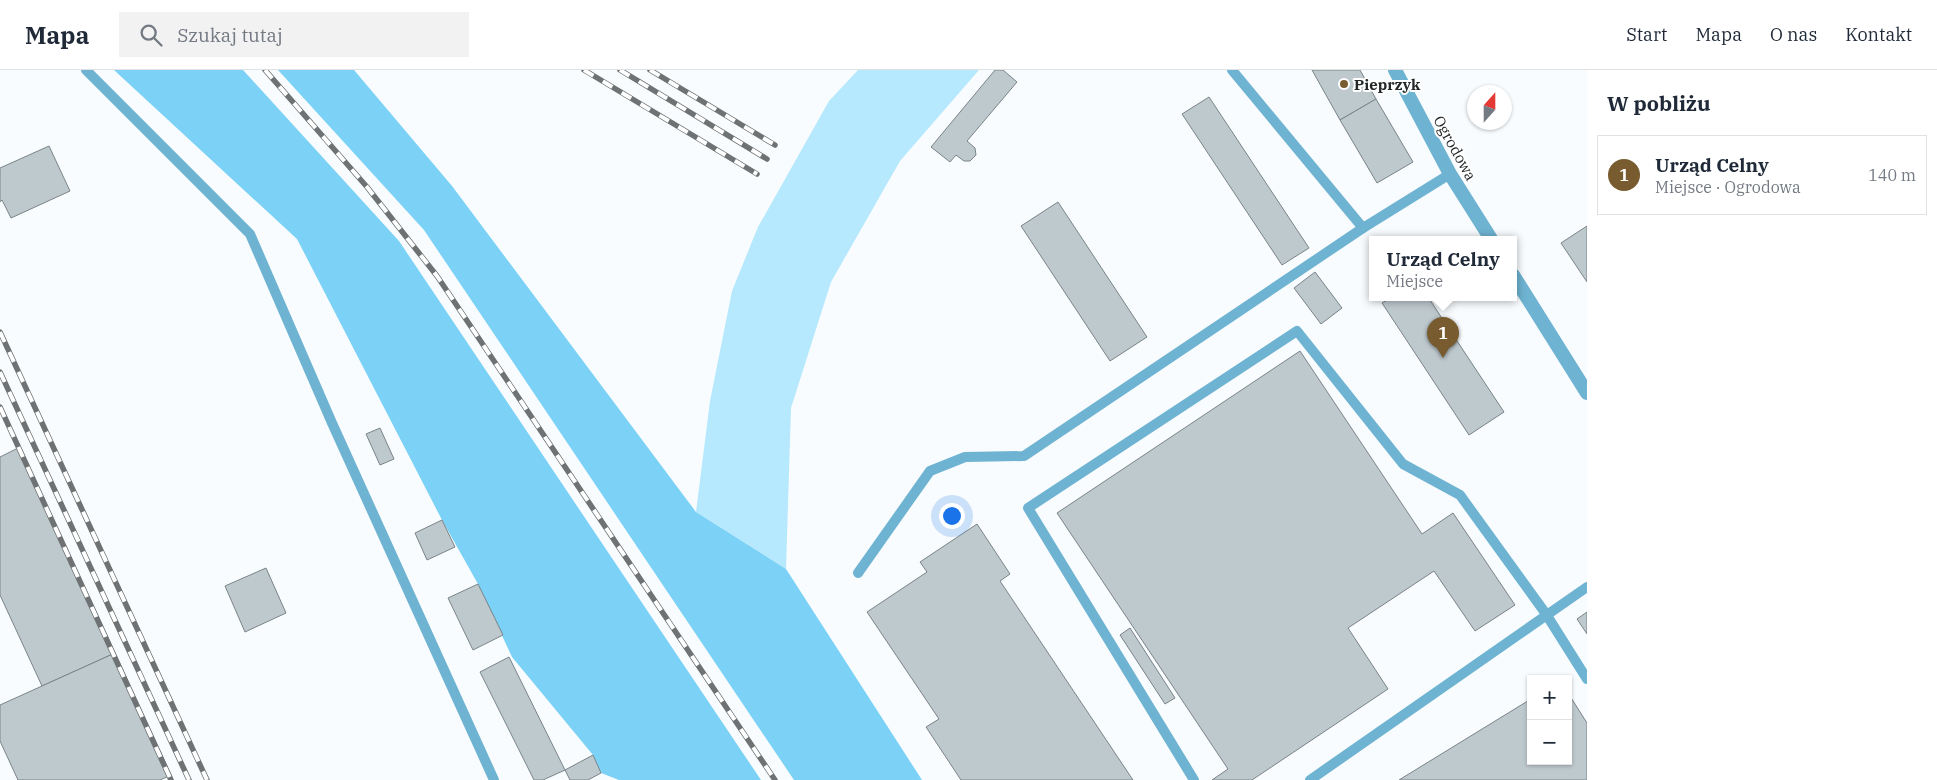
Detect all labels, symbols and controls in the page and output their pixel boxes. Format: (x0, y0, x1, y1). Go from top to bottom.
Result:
search box (119, 12, 469, 57)
text: Mapa (25, 19, 89, 51)
icon: search (137, 21, 165, 49)
text: Szukaj tutaj (177, 23, 283, 47)
text: Start (1626, 23, 1667, 46)
text: Mapa (1695, 23, 1742, 46)
text: O nas (1770, 23, 1817, 46)
text: Kontakt (1845, 23, 1912, 46)
place label: Pieprzyk (1354, 75, 1421, 94)
marker: Pieprzyk (1338, 78, 1350, 90)
north arrow (1467, 85, 1512, 130)
text: W pobliżu (1607, 89, 1710, 117)
street label: Ogrodowa (1429, 112, 1481, 184)
text: Urząd Celny (1655, 153, 1769, 177)
text: 1 (1619, 165, 1629, 185)
text: 140 m (1868, 165, 1916, 185)
text: Miejsce · Ogrodowa (1655, 177, 1801, 197)
popup (1369, 236, 1517, 301)
text: Urząd Celny (1386, 247, 1500, 271)
text: Miejsce (1386, 271, 1443, 291)
pin: 1 (1427, 317, 1459, 358)
your location (939, 503, 965, 529)
map controls (1527, 675, 1572, 765)
button: + (1527, 675, 1572, 720)
button: − (1527, 720, 1572, 765)

